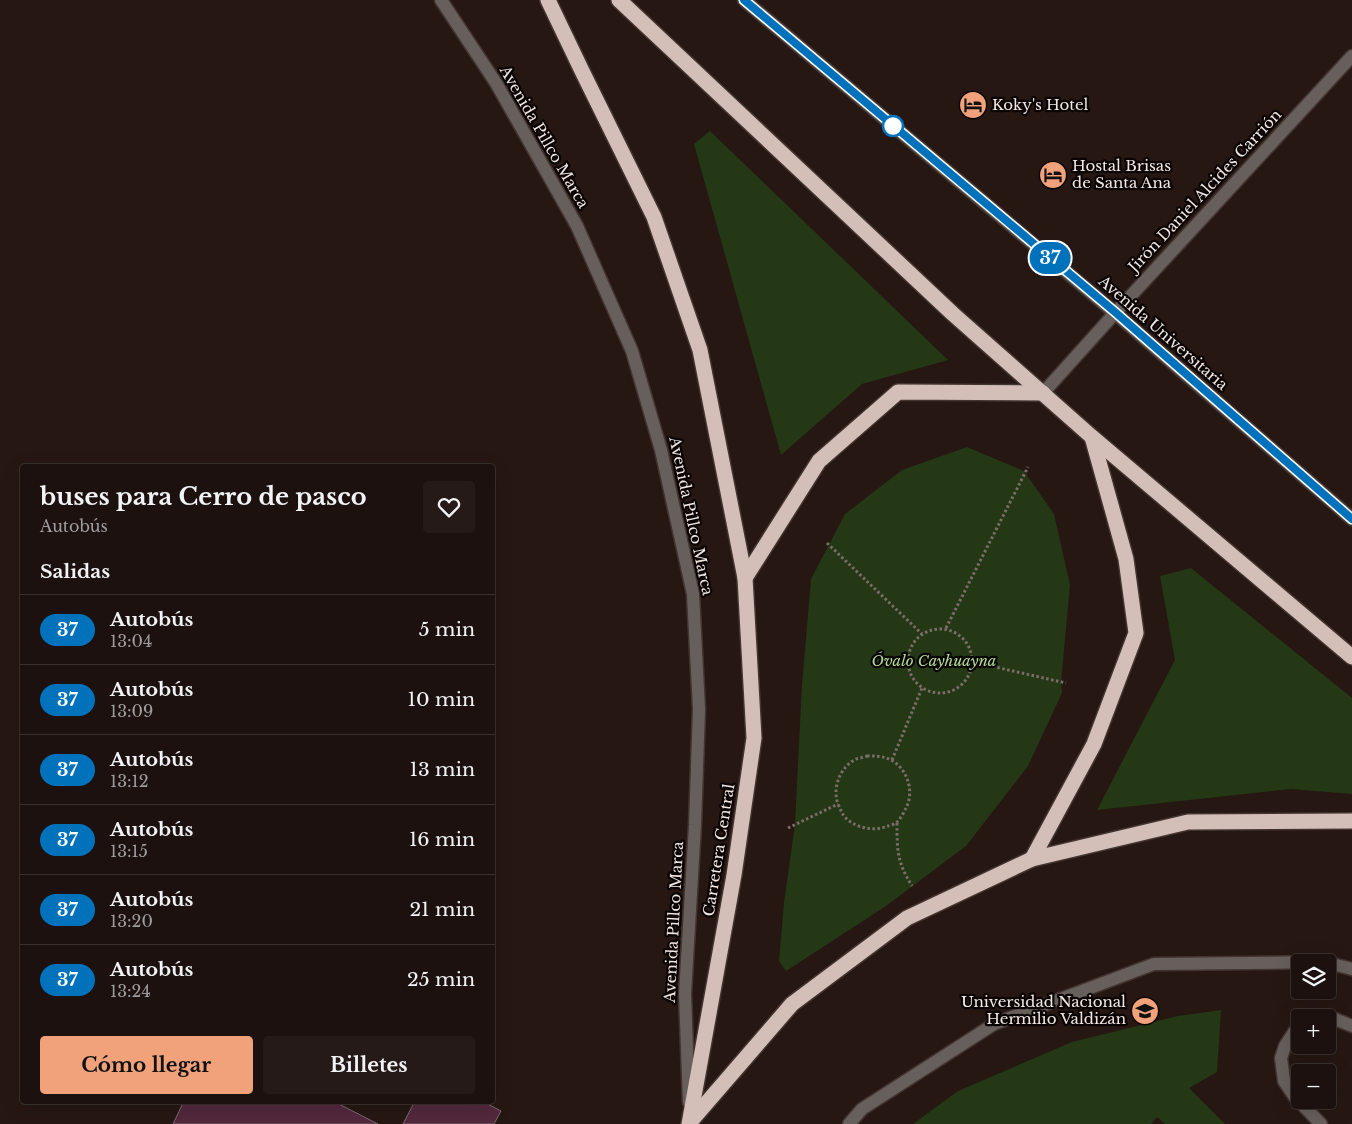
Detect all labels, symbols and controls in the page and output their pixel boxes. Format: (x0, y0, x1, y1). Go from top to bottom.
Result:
street label: Avenida Pillco Marca (495, 61, 593, 212)
hotel icon: Koky's Hotel (958, 90, 988, 120)
place label: Koky's Hotel (992, 95, 1089, 114)
street label: Jirón Daniel Alcides Carrión (1123, 105, 1285, 277)
unlabelled marker (882, 115, 904, 137)
place label: Hostal Brisas de Santa Ana (1072, 156, 1172, 192)
hotel icon: Hostal Brisas de Santa Ana (1038, 160, 1068, 190)
line badge: 37 (1028, 242, 1072, 274)
text: 37 (1040, 247, 1060, 269)
street label: Avenida Universitaria (1094, 271, 1232, 394)
street label: Avenida Pillco Marca (665, 434, 718, 598)
button: heart (423, 481, 475, 533)
text: buses para Cerro de pasco (40, 482, 367, 511)
text: Autobús (40, 516, 108, 536)
text: Salidas (40, 560, 110, 583)
text: Autobús (110, 608, 193, 631)
text: 5 min (419, 618, 475, 641)
text: 37 (57, 619, 78, 641)
text: 13:04 (110, 631, 152, 651)
park label: Óvalo Cayhuayna (872, 651, 996, 670)
text: Autobús (110, 678, 193, 701)
text: 10 min (408, 688, 475, 711)
text: 37 (57, 689, 78, 711)
text: 13:09 (110, 701, 153, 721)
text: Autobús (110, 748, 193, 771)
text: 13 min (409, 758, 475, 781)
text: 37 (57, 759, 78, 781)
text: 13:12 (110, 771, 149, 791)
street label: Carretera Central (699, 782, 738, 918)
text: Autobús (110, 818, 193, 841)
text: 16 min (409, 828, 475, 851)
text: 37 (57, 829, 78, 851)
street label: Avenida Pillco Marca (660, 840, 687, 1004)
text: 13:15 (110, 841, 148, 861)
text: Autobús (110, 888, 193, 911)
text: 21 min (409, 898, 475, 921)
text: 37 (57, 899, 78, 921)
text: 13:20 (110, 911, 153, 931)
map controls (1291, 954, 1336, 1109)
button: layers (1291, 954, 1336, 999)
text: Autobús (110, 958, 193, 981)
text: 25 min (407, 968, 475, 991)
text: 37 (57, 969, 78, 991)
text: 13:24 (110, 981, 151, 1001)
place label: Universidad Nacional Hermilio Valdizán (961, 992, 1126, 1028)
school or university icon: Universidad Nacional Hermilio Valdizán (1130, 996, 1160, 1026)
button: + (1291, 1009, 1336, 1054)
button: Cómo llegar (40, 1036, 253, 1094)
button: Billetes (263, 1036, 475, 1094)
button: − (1291, 1064, 1336, 1109)

